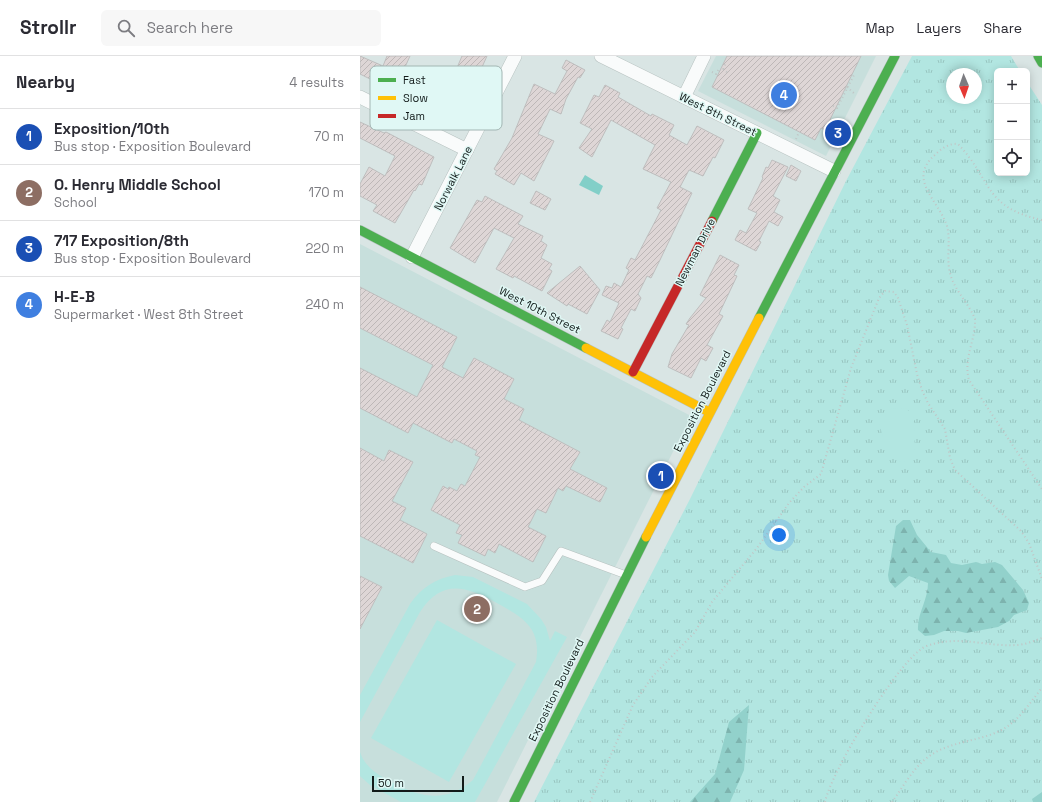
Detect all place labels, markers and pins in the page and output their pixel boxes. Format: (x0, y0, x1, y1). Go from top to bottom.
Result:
pin: 4 (771, 80, 797, 110)
pin: 3 (825, 118, 851, 148)
pin: 1 (648, 461, 674, 491)
pin: 2 (464, 594, 490, 624)

